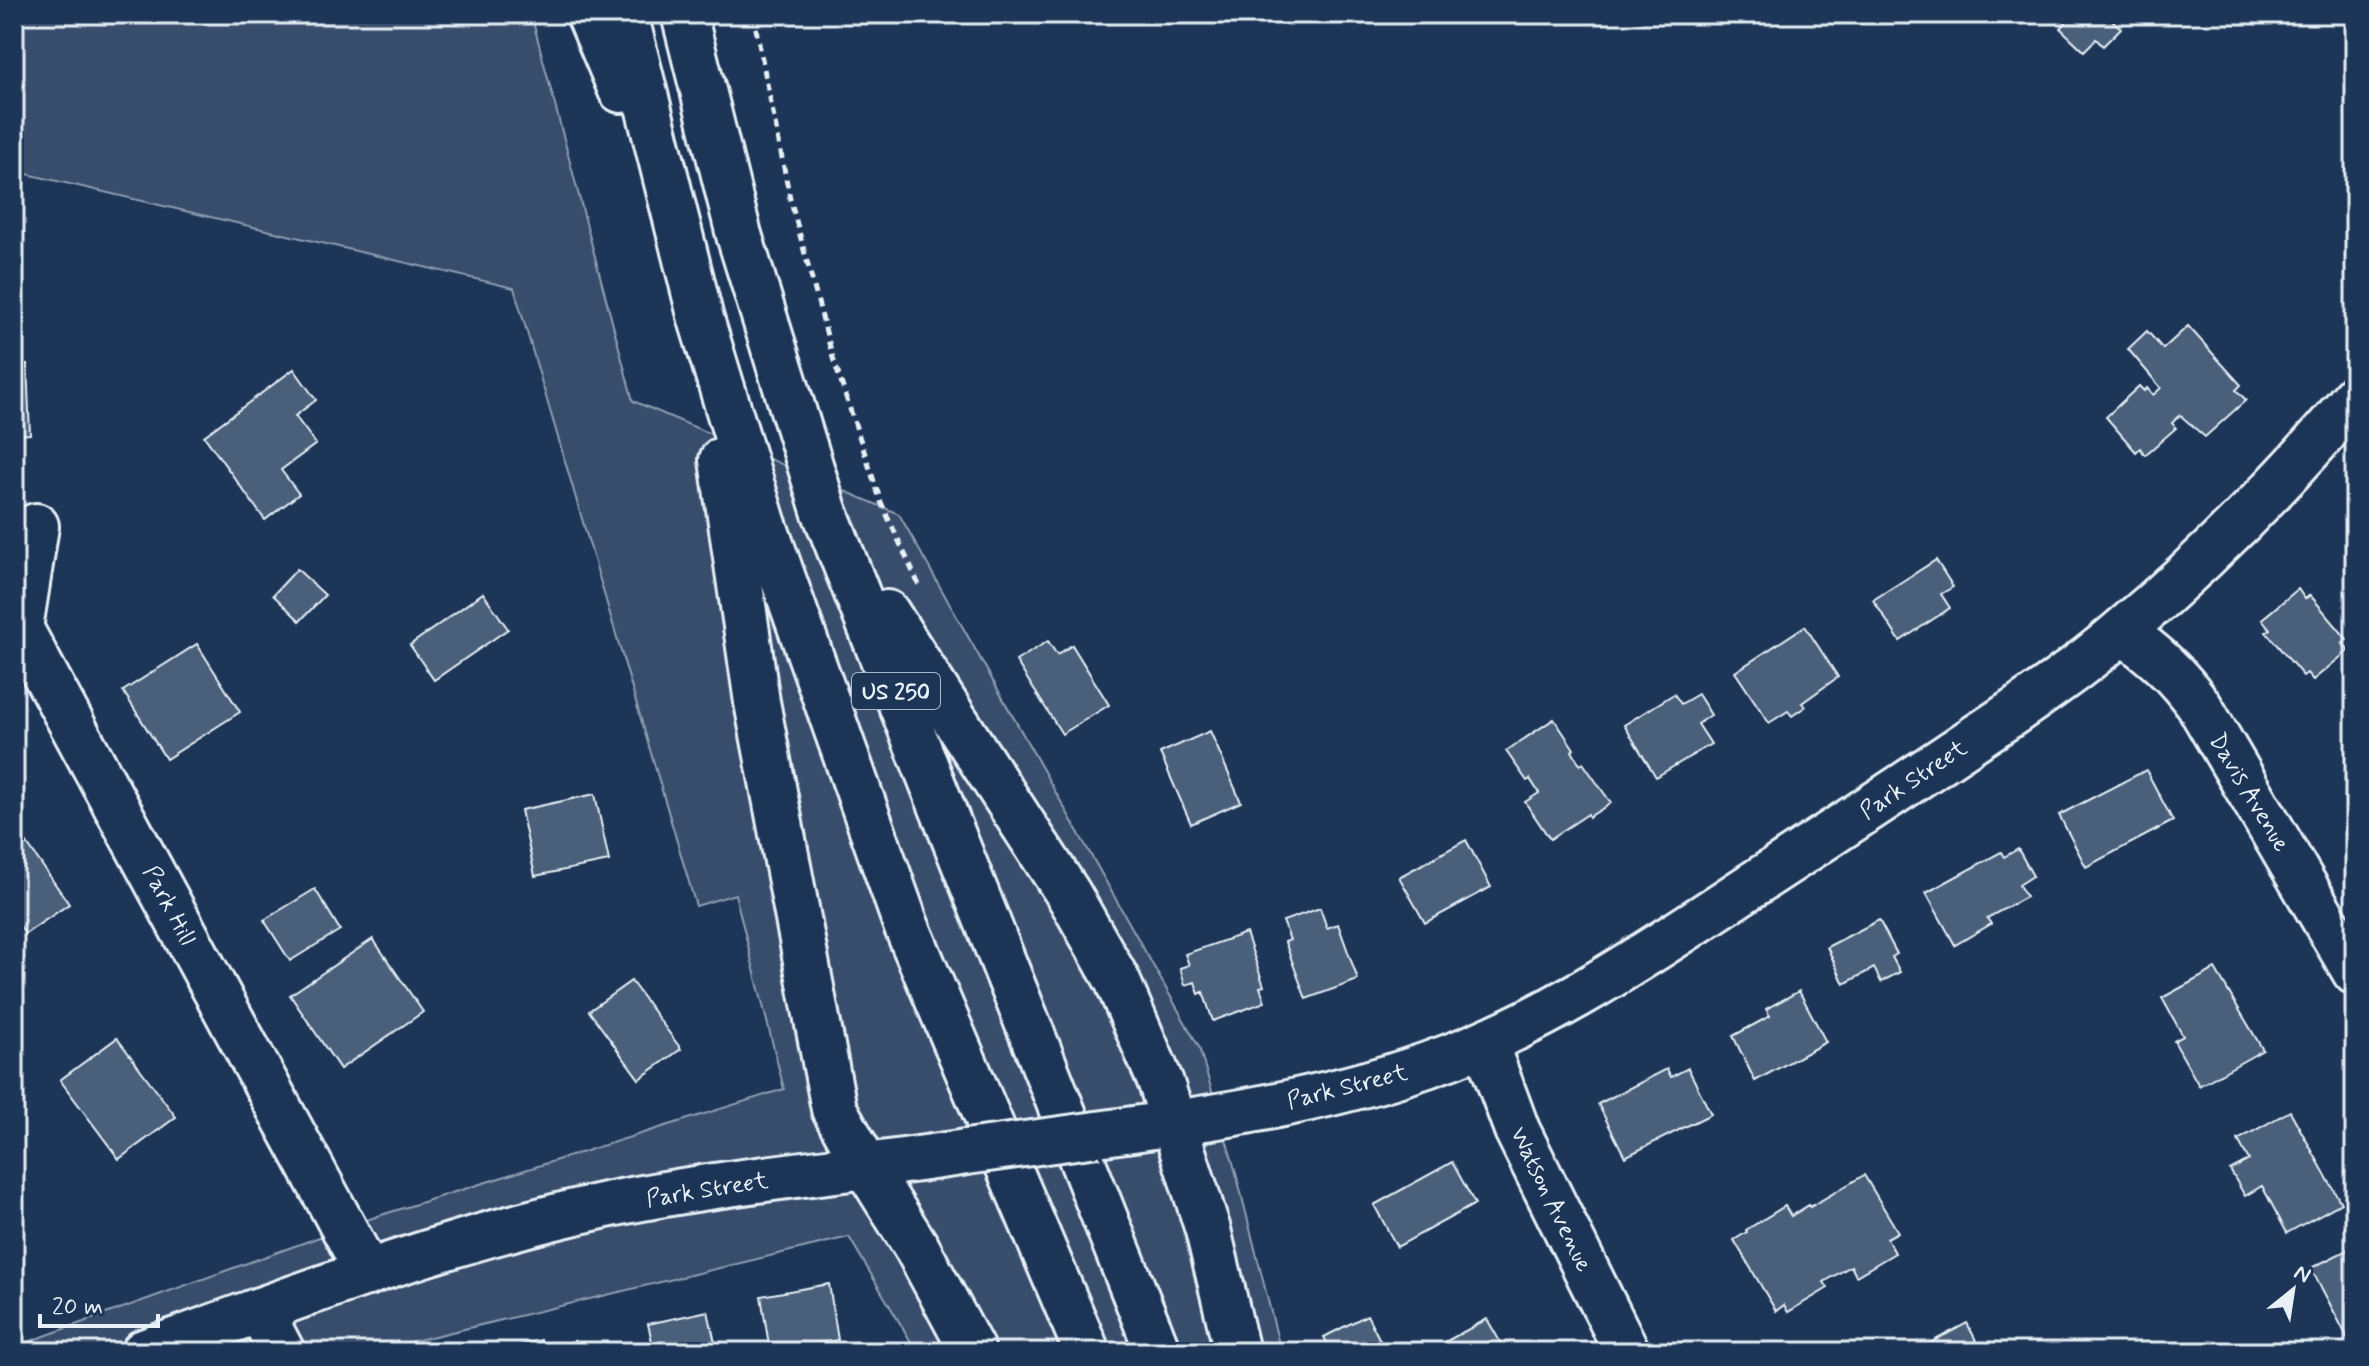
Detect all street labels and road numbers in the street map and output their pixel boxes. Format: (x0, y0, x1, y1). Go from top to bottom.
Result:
road number: US 250 (852, 673, 940, 709)
street label: Davis Avenue (2201, 728, 2296, 858)
street label: Park Street (1854, 733, 1973, 827)
street label: Park Hill (135, 860, 203, 951)
street label: Park Street (1284, 1058, 1411, 1117)
street label: Watson Avenue (1502, 1122, 1599, 1277)
street label: Park Street (644, 1166, 770, 1215)

